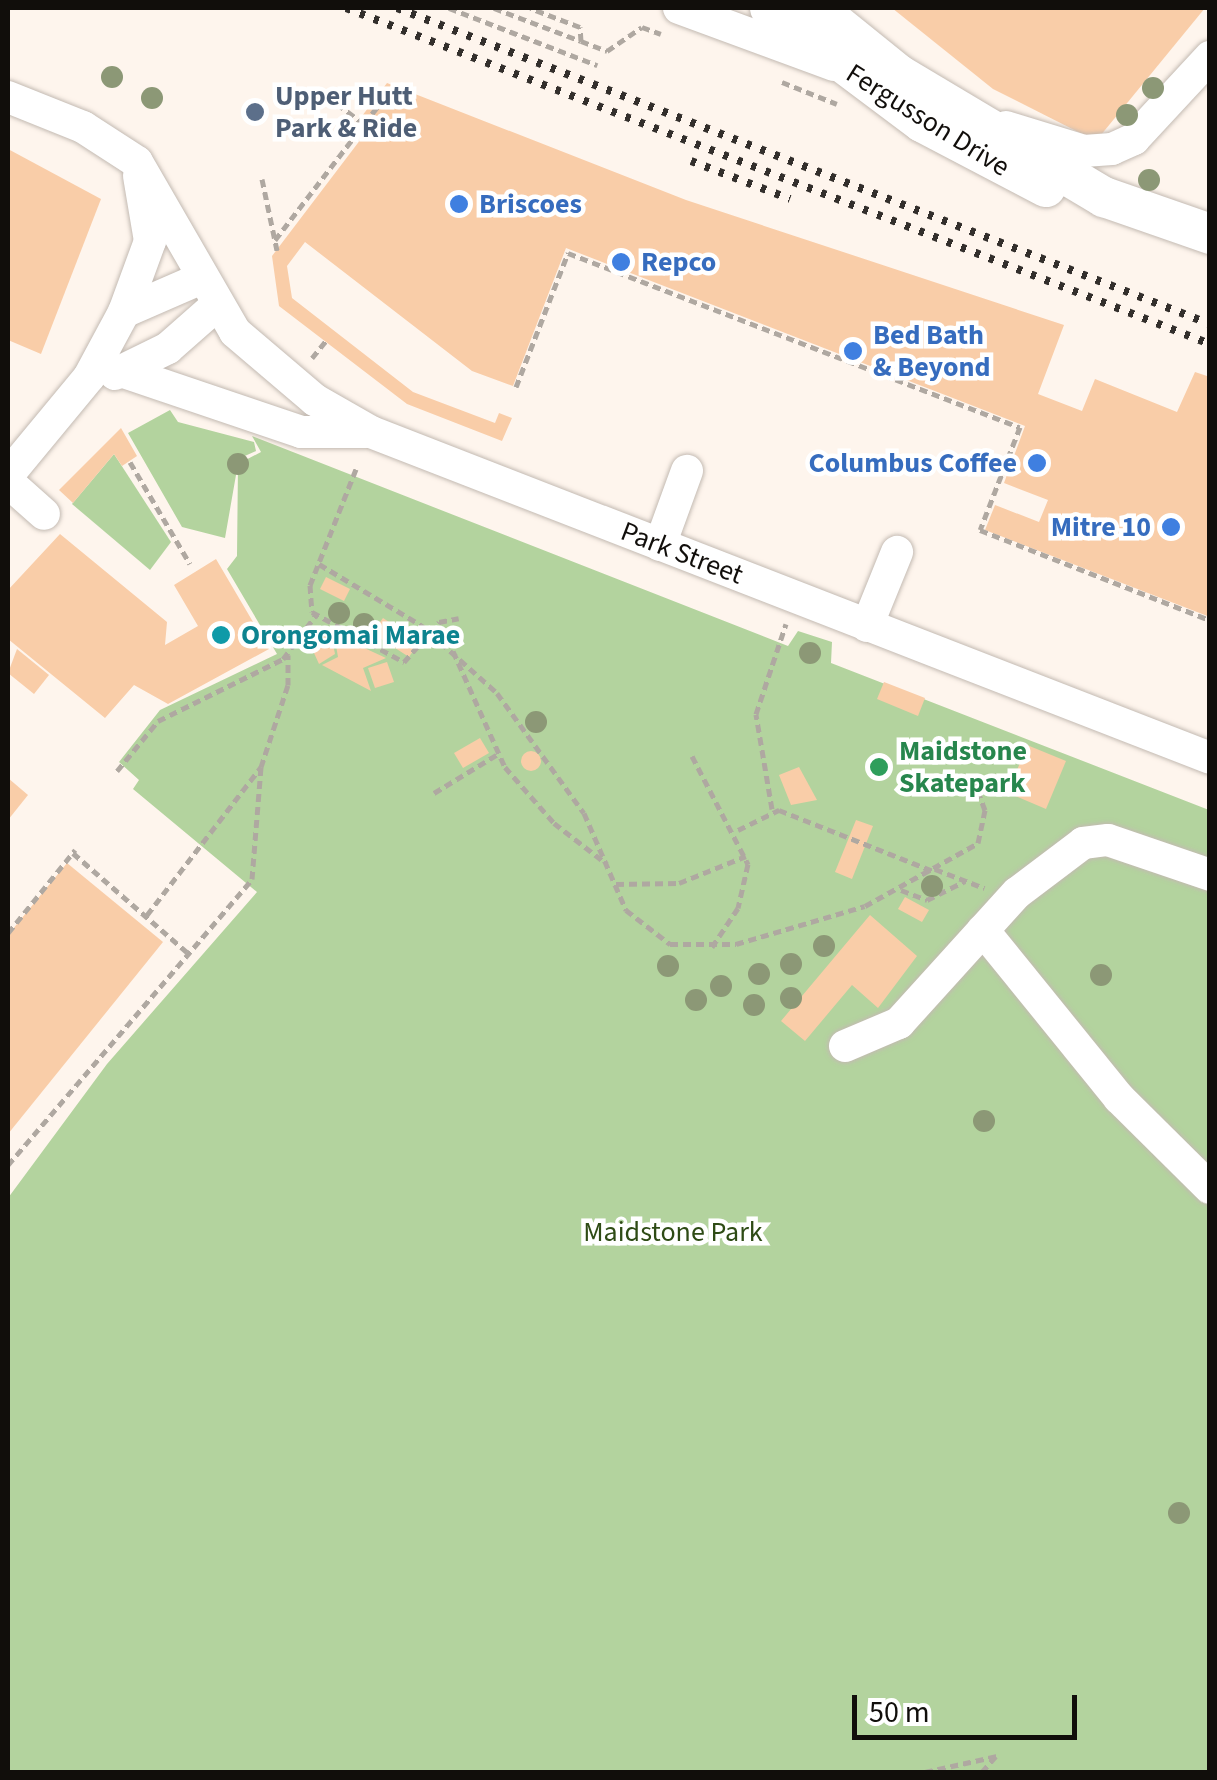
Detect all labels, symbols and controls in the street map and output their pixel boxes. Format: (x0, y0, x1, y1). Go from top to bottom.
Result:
street label: Fergusson Drive (840, 56, 1016, 184)
place label: Upper Hutt Park & Ride (275, 79, 417, 145)
marker: Upper Hutt Park & Ride (244, 101, 266, 123)
place label: Briscoes (479, 187, 582, 221)
marker: Briscoes (448, 193, 470, 215)
place label: Repco (641, 245, 716, 279)
marker: Repco (610, 251, 632, 273)
place label: Bed Bath & Beyond (873, 318, 991, 384)
marker: Bed Bath & Beyond (842, 340, 864, 362)
place label: Columbus Coffee (808, 446, 1017, 480)
marker: Columbus Coffee (1026, 452, 1048, 474)
place label: Mitre 10 (1051, 510, 1151, 544)
street label: Park Street (616, 514, 748, 592)
marker: Mitre 10 (1160, 516, 1182, 538)
place label: Orongomai Marae (241, 618, 460, 652)
marker: Orongomai Marae (210, 624, 232, 646)
place label: Maidstone Skatepark (899, 734, 1027, 800)
marker: Maidstone Skatepark (868, 756, 890, 778)
park label: Maidstone Park (583, 1215, 763, 1249)
scale bar (857, 1675, 1082, 1737)
text: 50 m (869, 1691, 930, 1734)

